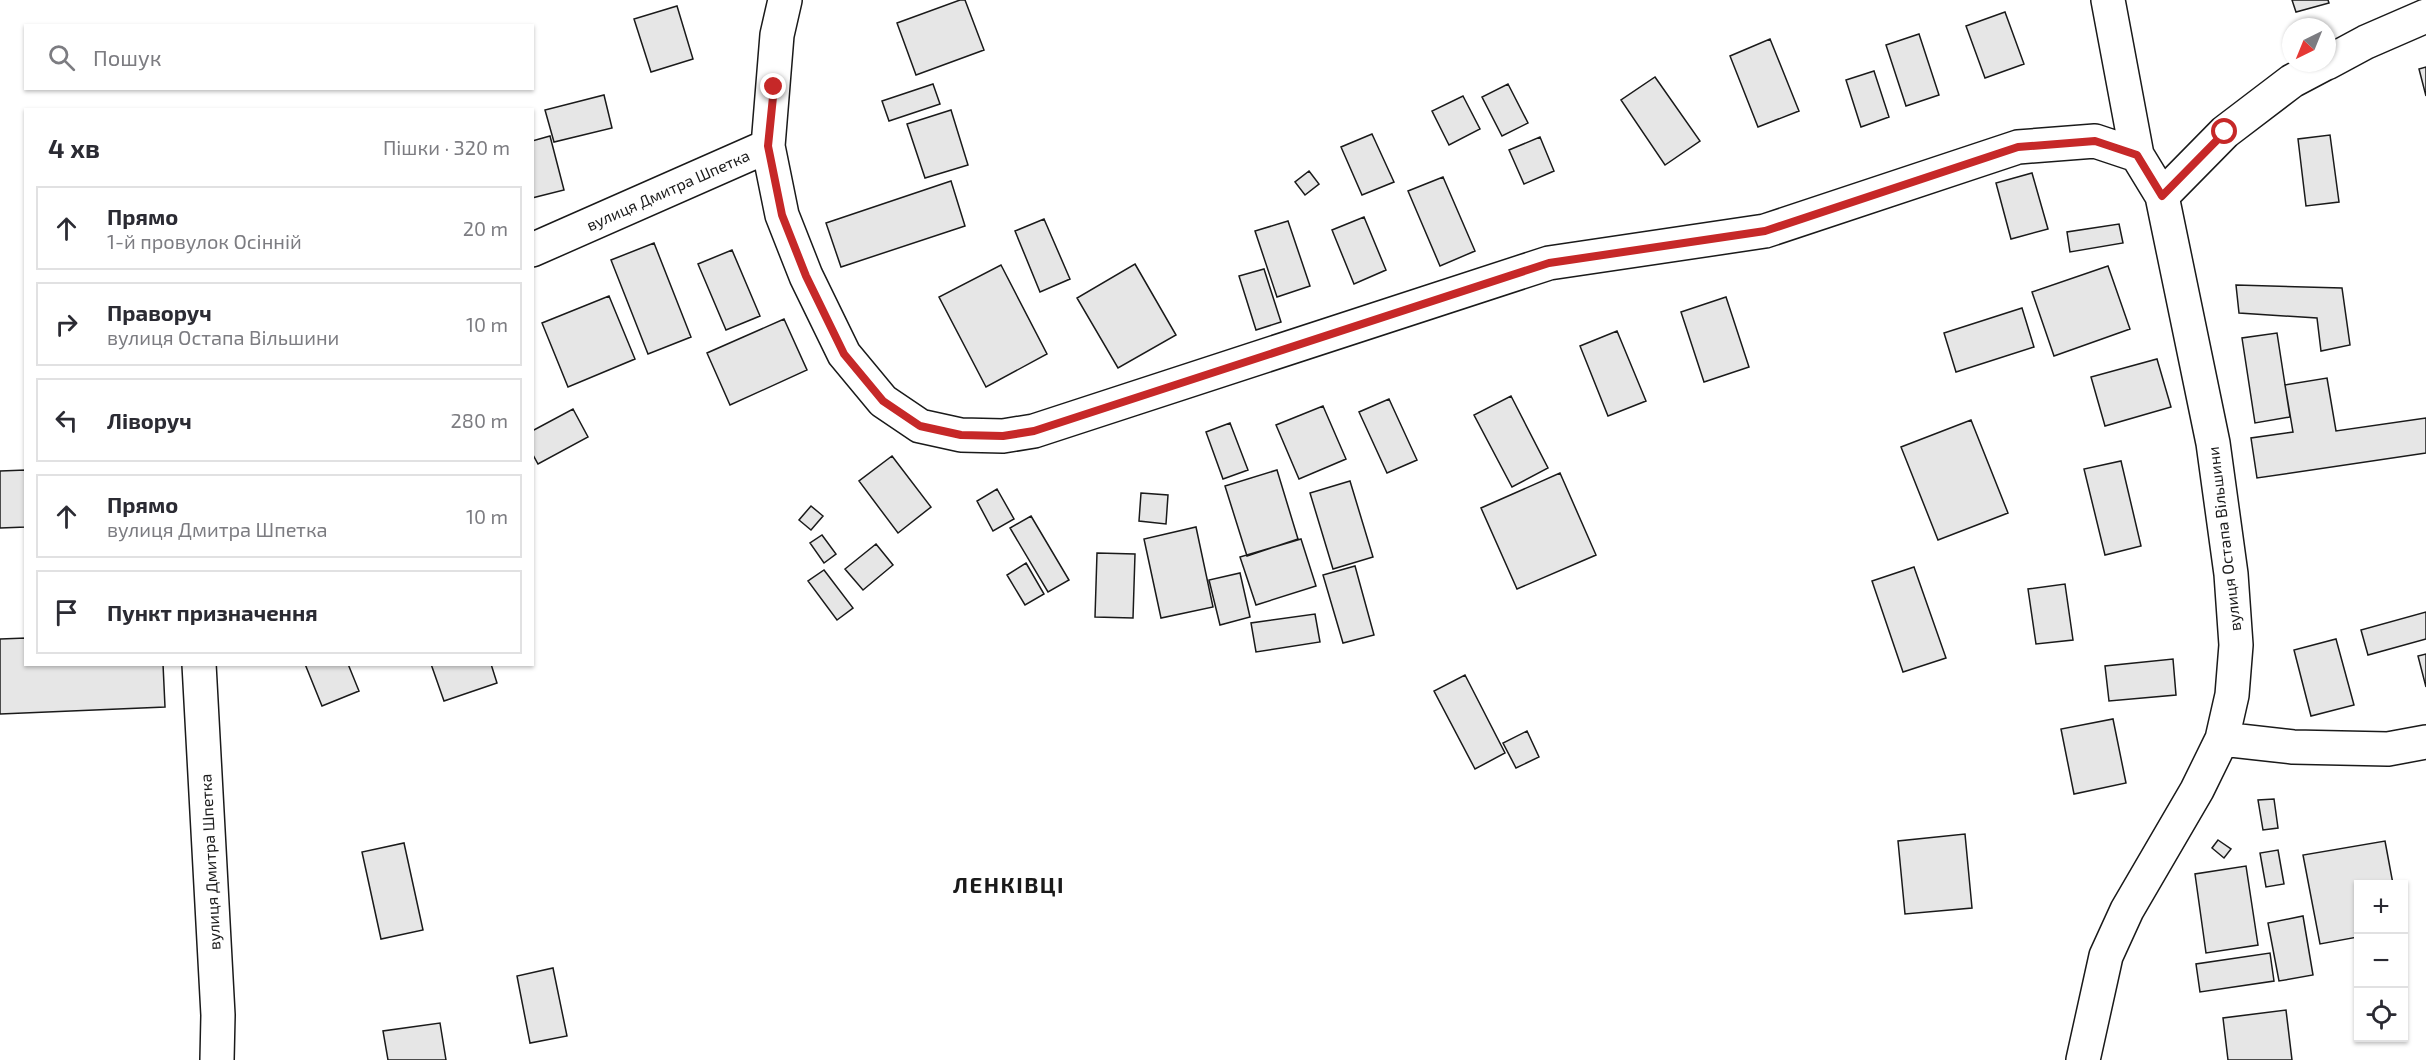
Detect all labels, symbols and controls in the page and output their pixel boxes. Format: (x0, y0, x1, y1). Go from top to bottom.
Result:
north arrow (2282, 18, 2336, 72)
search box (24, 24, 534, 90)
icon: search (45, 41, 78, 74)
text: Пошук (93, 44, 162, 70)
route end (760, 73, 786, 99)
route start (2211, 118, 2237, 144)
text: 4 хв (48, 132, 100, 163)
text: Пішки · 320 m (383, 135, 510, 159)
street label: вулиця Дмитра Шпетка (583, 145, 753, 235)
text: Прямо (107, 203, 178, 229)
icon: ahead (50, 212, 83, 245)
text: 20 m (463, 216, 508, 240)
text: 1-й провулок Осінній (107, 229, 302, 253)
text: Праворуч (107, 299, 212, 325)
icon: right (50, 308, 83, 341)
text: 10 m (466, 312, 508, 336)
text: вулиця Остапа Вільшини (107, 325, 339, 349)
icon: left (50, 404, 83, 437)
text: Ліворуч (107, 407, 192, 433)
text: 280 m (451, 408, 508, 432)
street label: вулиця Остапа Вільшини (2203, 446, 2245, 632)
text: Прямо (107, 491, 178, 517)
icon: ahead (50, 500, 83, 533)
text: 10 m (466, 504, 508, 528)
text: вулиця Дмитра Шпетка (107, 517, 328, 541)
icon: arrive (50, 596, 83, 629)
text: Пункт призначення (107, 599, 318, 625)
street label: вулиця Дмитра Шпетка (195, 773, 225, 951)
district label: ЛЕНКІВЦІ (953, 871, 1065, 897)
map controls (2354, 880, 2408, 1042)
button: + (2354, 880, 2408, 934)
button: − (2354, 934, 2408, 988)
button: locate (2354, 988, 2408, 1042)

